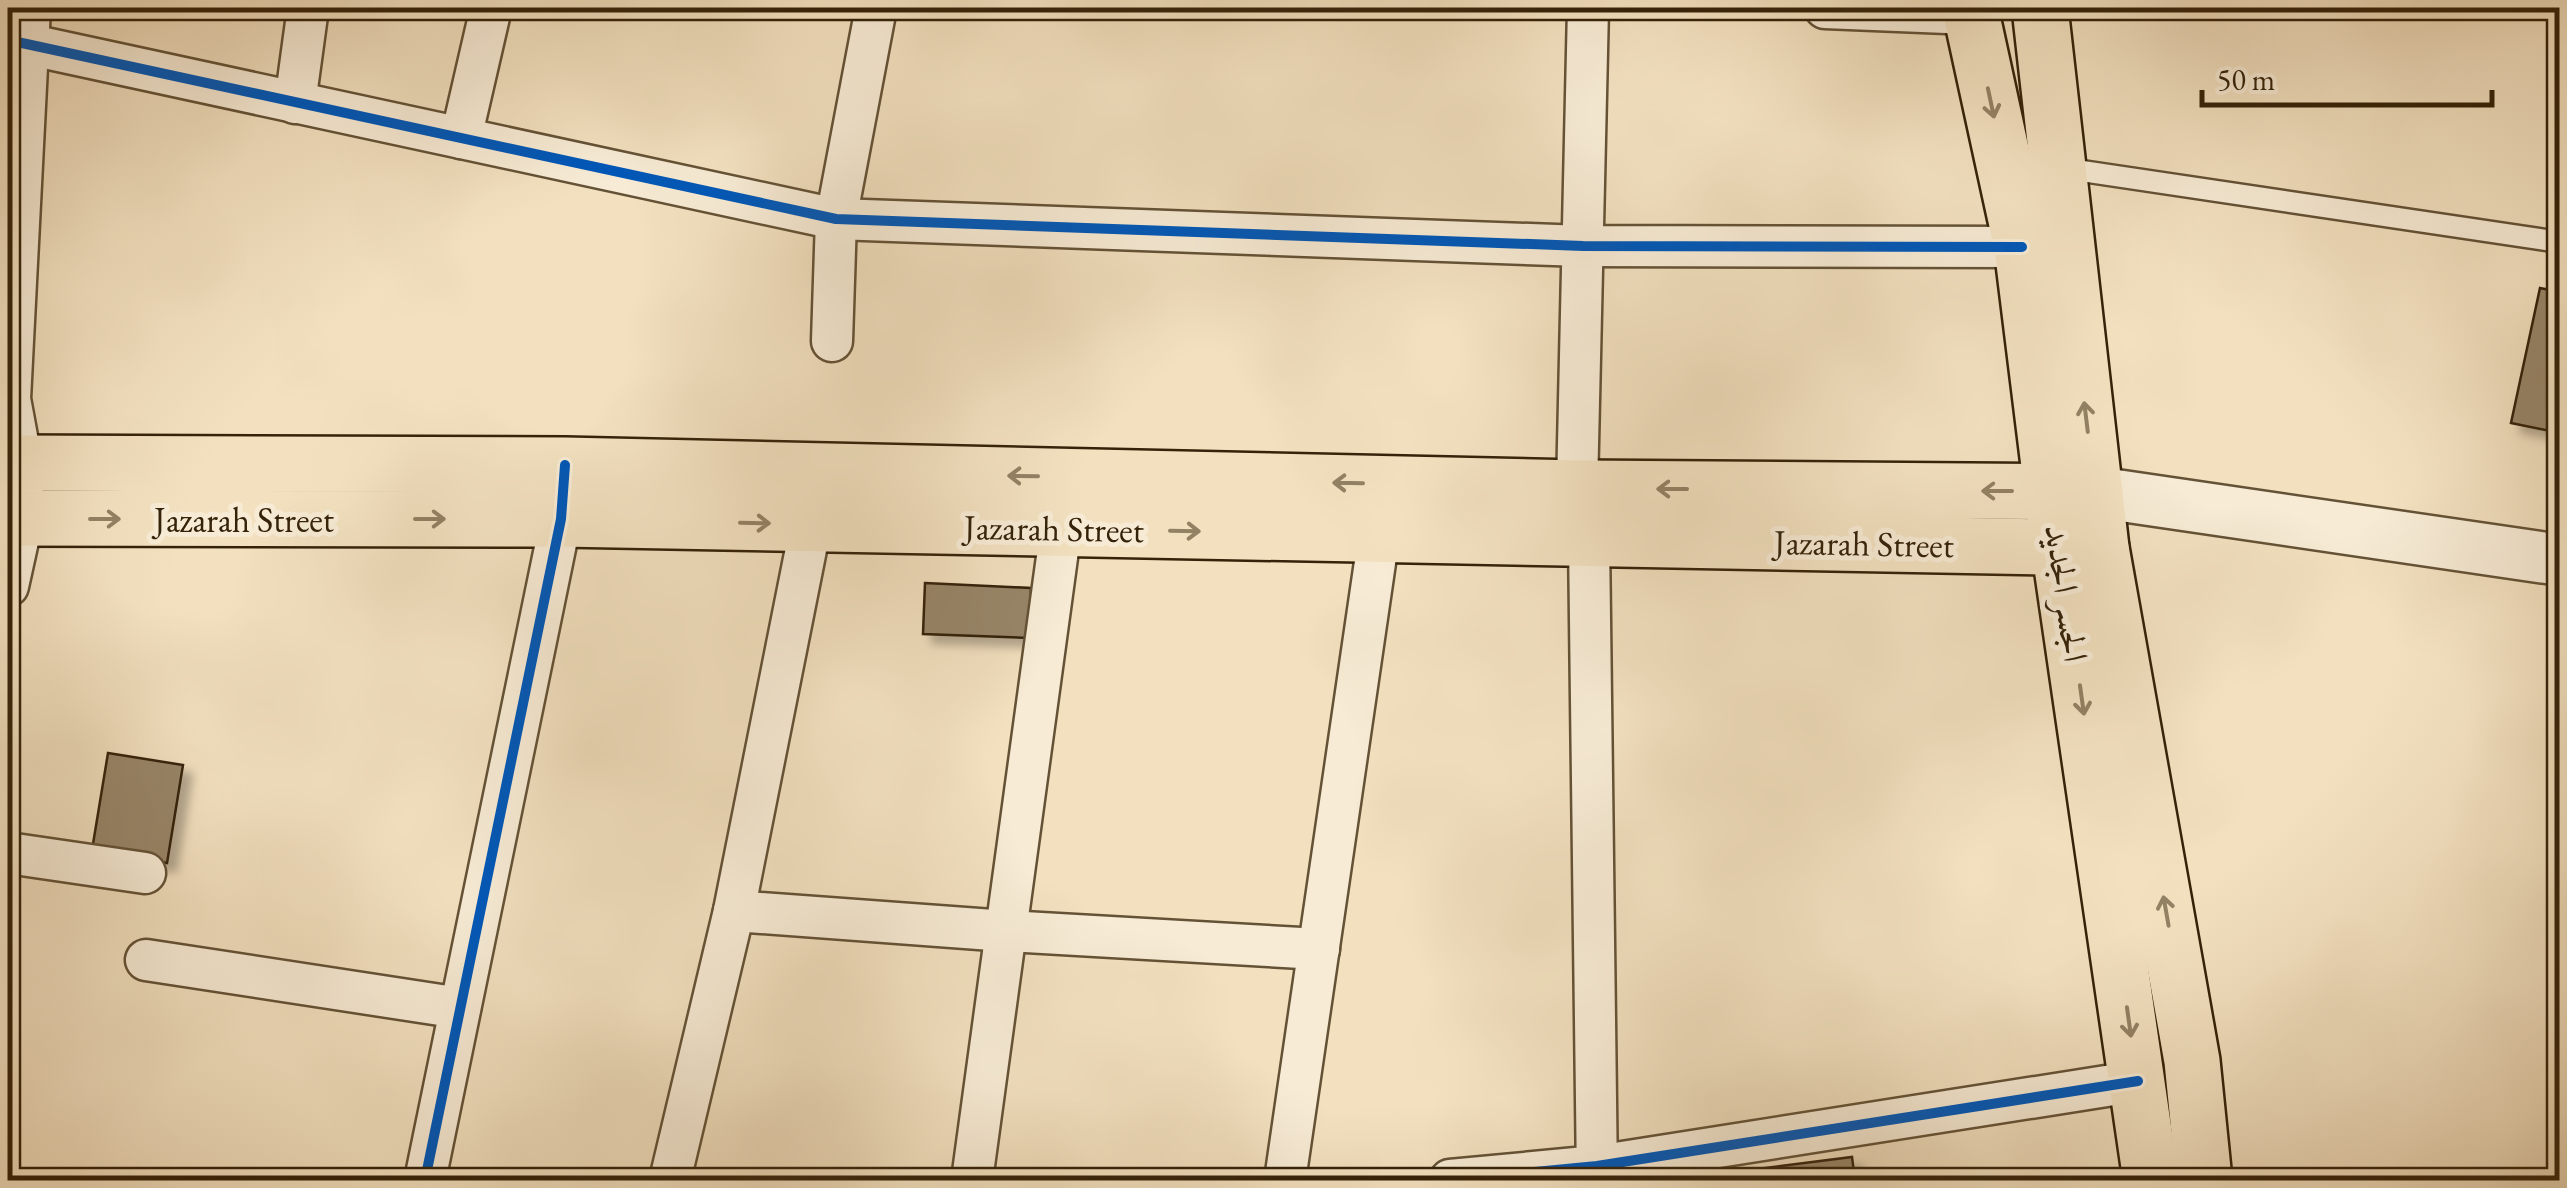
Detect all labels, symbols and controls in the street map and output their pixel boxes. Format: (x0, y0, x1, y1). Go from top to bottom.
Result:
scale bar (2202, 45, 2492, 107)
text: 50 m (2217, 60, 2275, 99)
one-way arrow (1983, 86, 2001, 118)
one-way arrow (2076, 402, 2095, 434)
one-way arrow (1007, 466, 1039, 485)
one-way arrow (1332, 474, 1364, 492)
one-way arrow (1657, 480, 1690, 498)
one-way arrow (1982, 482, 2014, 500)
street label: Jazarah Street (151, 497, 334, 542)
street label: Jazarah Street (961, 504, 1144, 552)
one-way arrow (88, 510, 120, 528)
one-way arrow (412, 510, 445, 528)
one-way arrow (738, 513, 770, 532)
street label: Jazarah Street (1771, 519, 1954, 567)
street label: الجسر الجديد (2034, 521, 2099, 665)
one-way arrow (1168, 522, 1200, 540)
one-way arrow (2073, 684, 2091, 716)
one-way arrow (2156, 895, 2175, 928)
one-way arrow (2120, 1005, 2139, 1038)

